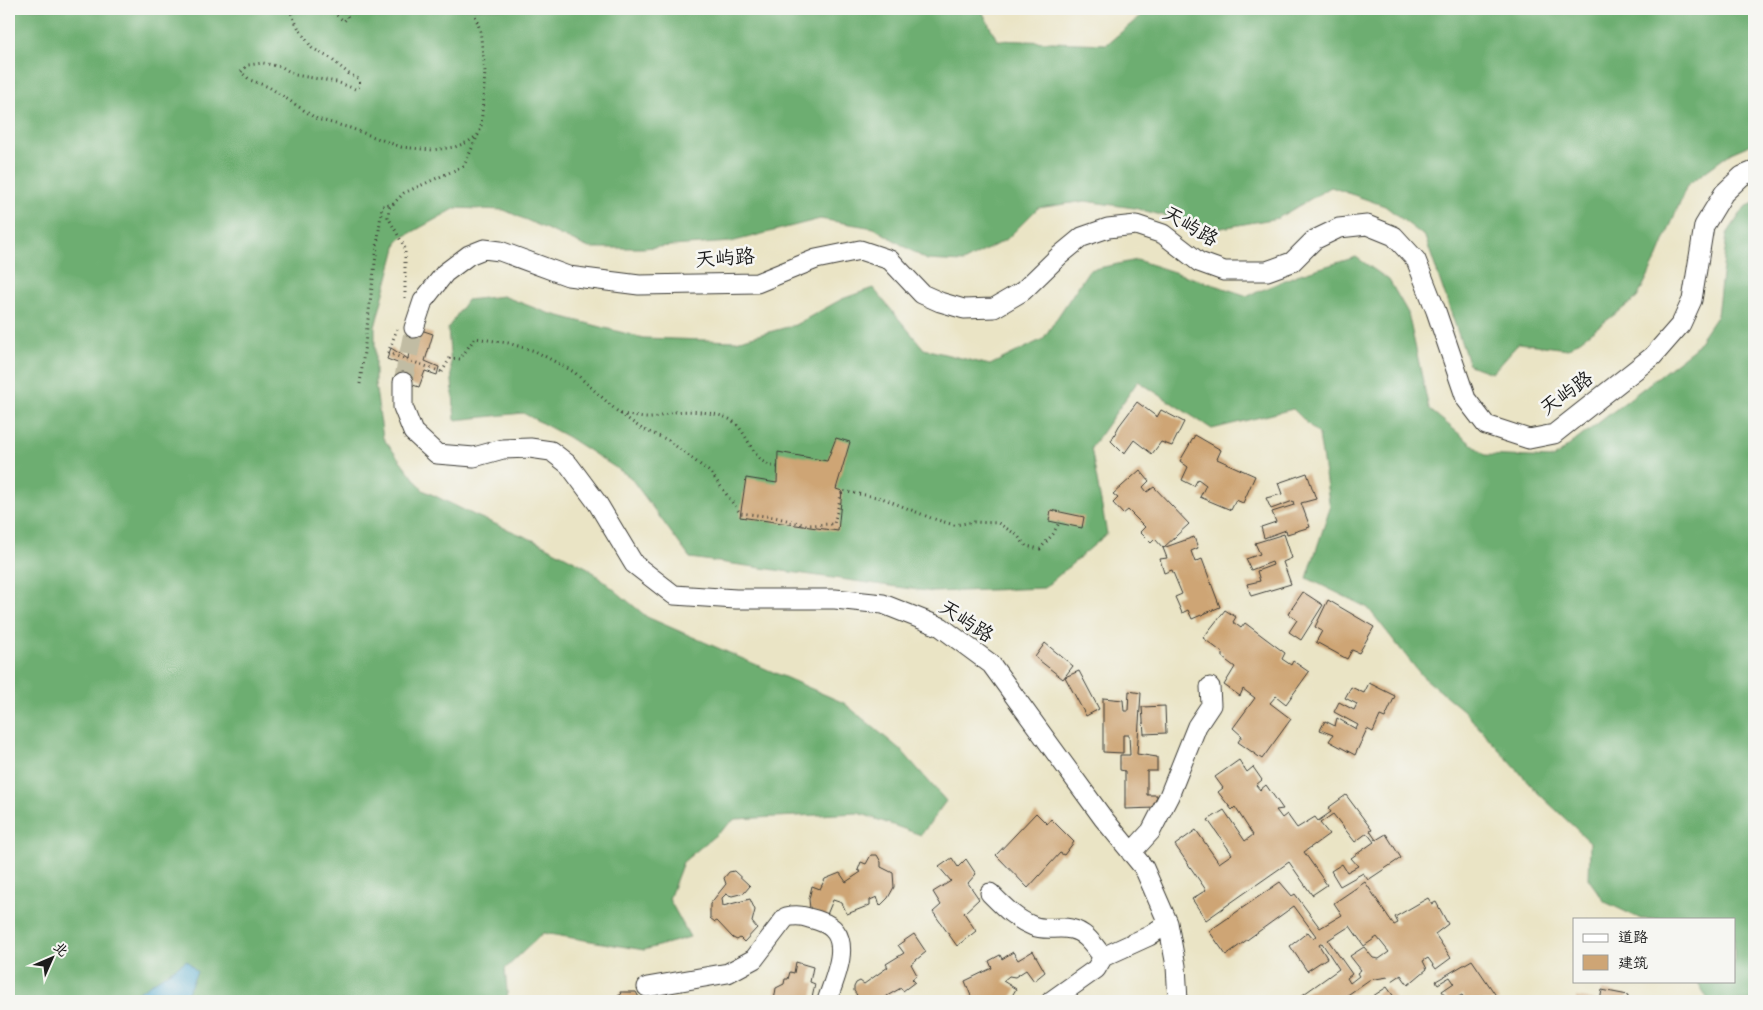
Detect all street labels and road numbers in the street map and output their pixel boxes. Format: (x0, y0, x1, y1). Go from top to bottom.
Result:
street label: 天屿路 (1157, 200, 1224, 254)
street label: 天屿路 (694, 243, 757, 275)
street label: 天屿路 (1535, 365, 1600, 423)
street label: 天屿路 (933, 594, 999, 650)

